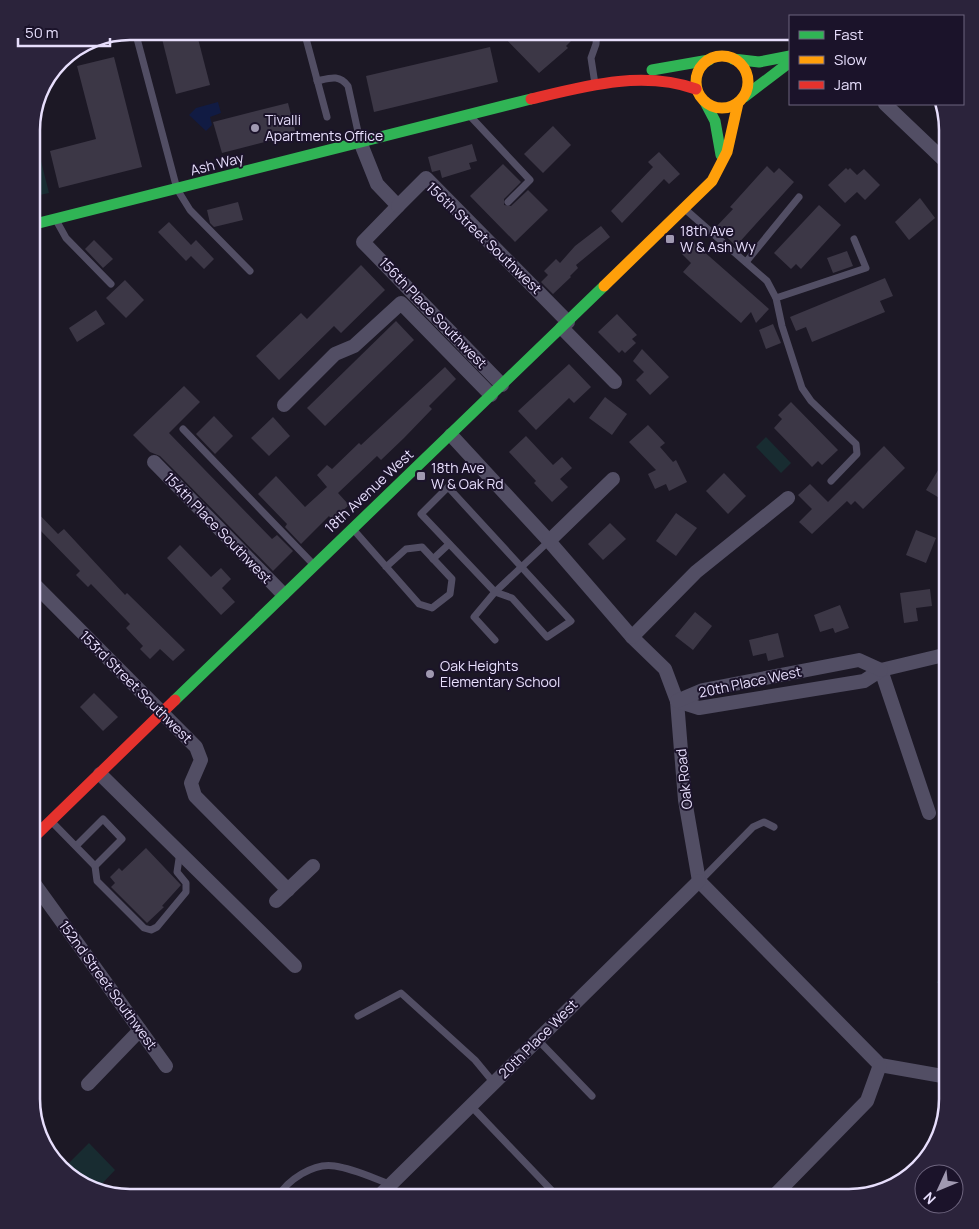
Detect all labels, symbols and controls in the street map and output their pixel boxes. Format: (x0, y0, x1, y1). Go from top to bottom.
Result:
scale bar (18, 15, 110, 47)
legend (789, 15, 964, 105)
text: 50 m (25, 22, 59, 43)
text: Fast (834, 24, 863, 45)
text: Slow (834, 49, 867, 70)
text: Jam (834, 74, 862, 95)
place label: Tivalli Apartments Office (265, 110, 383, 145)
marker: Tivalli Apartments Office (249, 122, 261, 134)
street label: Ash Way (188, 148, 246, 179)
street label: 156th Street Southwest (422, 177, 546, 298)
place label: 18th Ave W & Ash Wy (680, 221, 756, 256)
marker: 18th Ave W & Ash Wy (664, 233, 676, 245)
street label: 156th Place Southwest (375, 253, 492, 373)
street label: 18th Avenue West (320, 444, 417, 537)
place label: 18th Ave W & Oak Rd (431, 458, 504, 493)
street label: 154th Place Southwest (160, 468, 277, 588)
marker: 18th Ave W & Oak Rd (415, 470, 427, 482)
street label: 153rd Street Southwest (76, 626, 197, 747)
place label: Oak Heights Elementary School (440, 656, 560, 691)
street label: 20th Place West (697, 661, 803, 702)
marker: Oak Heights Elementary School (424, 668, 436, 680)
street label: Oak Road (671, 748, 696, 810)
street label: 152nd Street Southwest (55, 916, 162, 1053)
street label: 20th Place West (494, 995, 582, 1082)
north arrow (914, 1164, 964, 1214)
text: N (919, 1188, 940, 1209)

